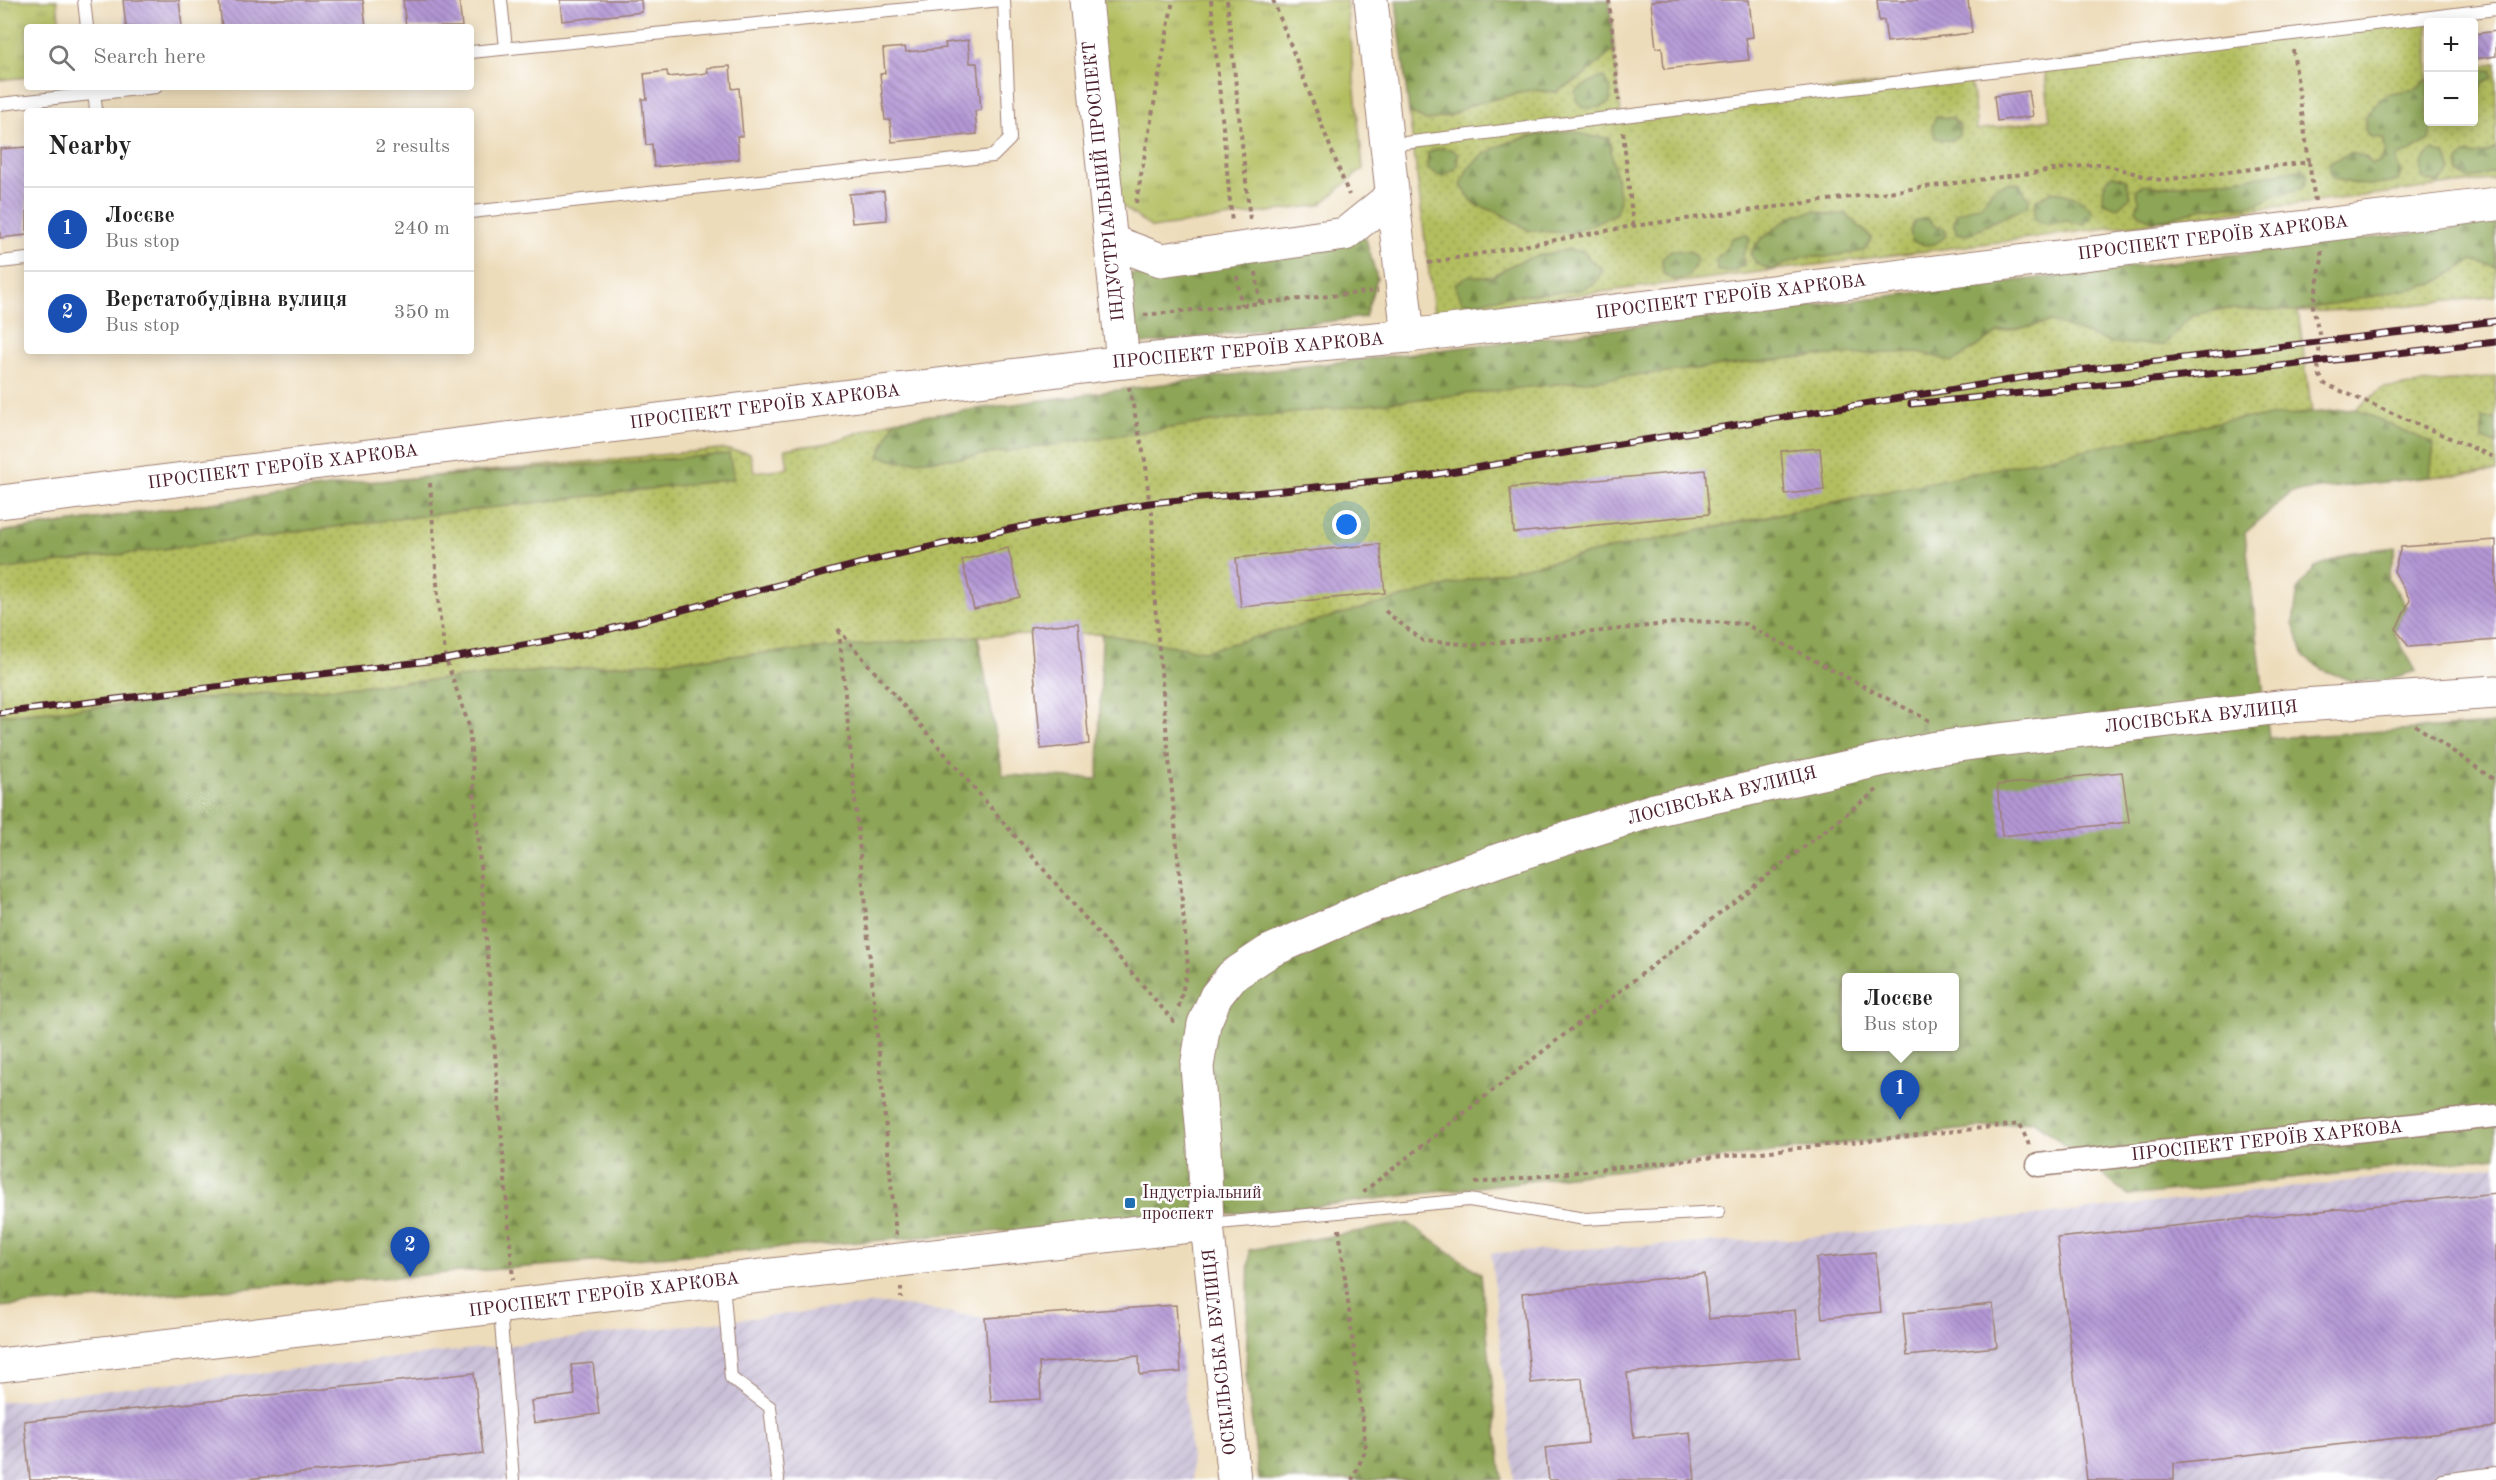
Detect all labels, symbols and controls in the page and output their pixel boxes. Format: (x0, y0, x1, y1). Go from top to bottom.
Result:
map controls (2424, 18, 2478, 126)
button: + (2424, 18, 2478, 72)
search box (24, 24, 474, 90)
street label: ІНДУСТРІАЛЬНИЙ ПРОСПЕКТ (1076, 40, 1128, 323)
icon: search (45, 41, 78, 74)
text: Search here (93, 46, 206, 68)
button: − (2424, 72, 2478, 126)
text: Nearby (48, 134, 132, 160)
text: 2 results (375, 137, 450, 157)
text: Лосєве (105, 205, 175, 227)
street label: ПРОСПЕКТ ГЕРОЇВ ХАРКОВА (2076, 209, 2350, 264)
text: 1 (62, 219, 73, 239)
text: 240 m (394, 219, 450, 239)
text: Bus stop (105, 232, 180, 252)
street label: ПРОСПЕКТ ГЕРОЇВ ХАРКОВА (1594, 268, 1868, 323)
text: Верстатобудівна вулиця (105, 289, 347, 311)
text: 2 (62, 303, 73, 323)
text: 350 m (394, 303, 450, 323)
text: Bus stop (105, 316, 180, 336)
street label: ПРОСПЕКТ ГЕРОЇВ ХАРКОВА (1111, 327, 1385, 372)
street label: ПРОСПЕКТ ГЕРОЇВ ХАРКОВА (628, 378, 902, 433)
street label: ПРОСПЕКТ ГЕРОЇВ ХАРКОВА (146, 438, 420, 493)
your location (1332, 510, 1361, 539)
street label: ЛОСІВСЬКА ВУЛИЦЯ (2103, 698, 2299, 736)
street label: ЛОСІВСЬКА ВУЛИЦЯ (1626, 764, 1818, 828)
popup (1842, 973, 1959, 1051)
text: Лосєве (1863, 988, 1933, 1010)
text: Bus stop (1863, 1015, 1938, 1035)
pin: 1 (1880, 1070, 1920, 1120)
street label: ПРОСПЕКТ ГЕРОЇВ ХАРКОВА (2130, 1115, 2404, 1164)
place label: Індустріальний проспект (1142, 1184, 1262, 1223)
marker: Індустріальний проспект (1123, 1196, 1137, 1210)
pin: 2 (390, 1228, 430, 1277)
street label: ОСКІЛЬСЬКА ВУЛИЦЯ (1200, 1248, 1240, 1456)
street label: ПРОСПЕКТ ГЕРОЇВ ХАРКОВА (467, 1266, 741, 1321)

